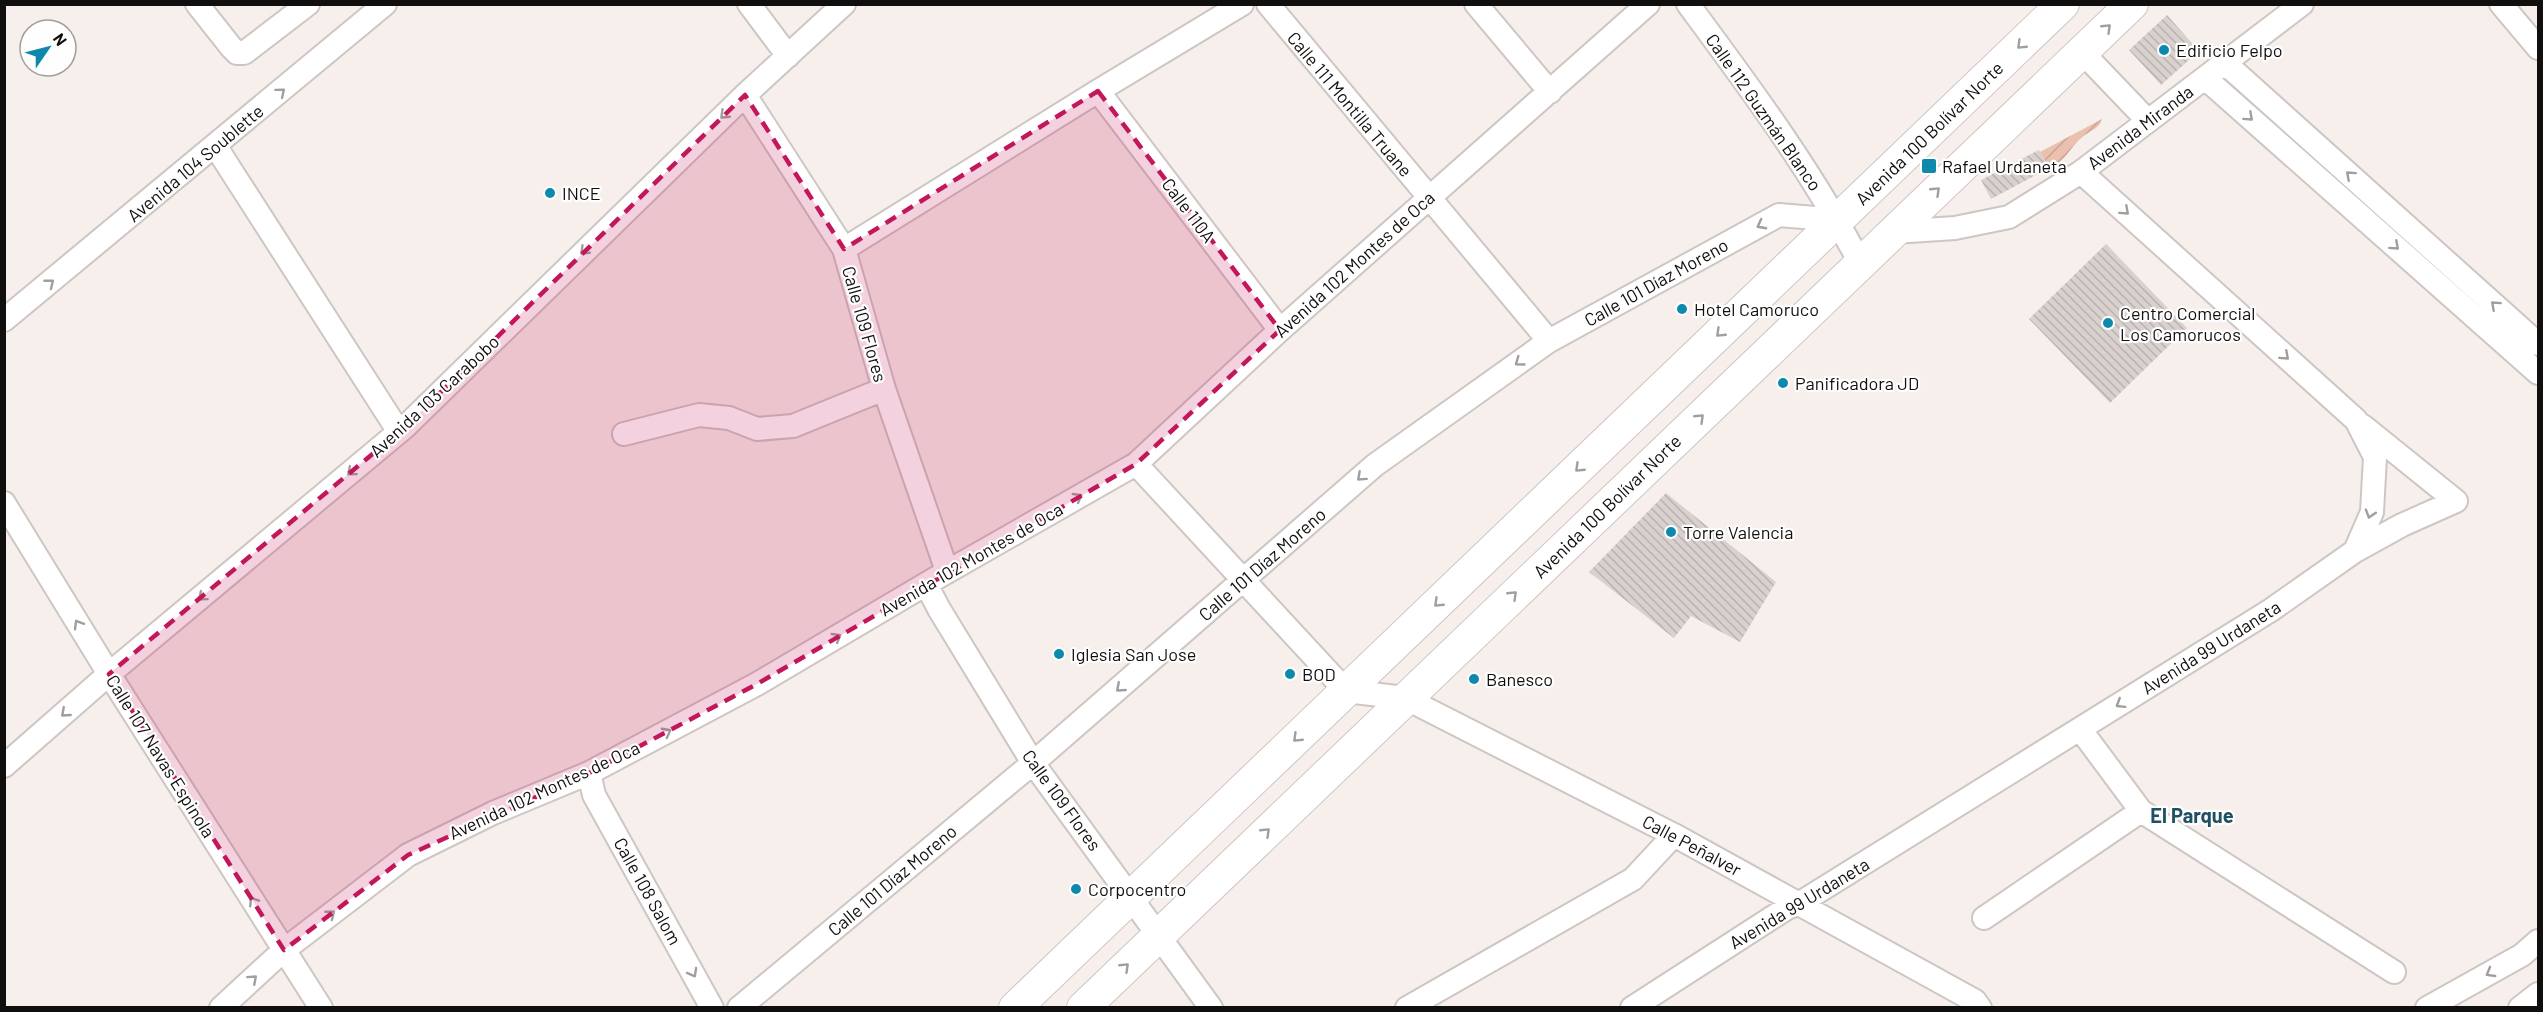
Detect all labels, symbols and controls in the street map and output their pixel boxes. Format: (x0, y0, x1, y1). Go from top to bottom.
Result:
north arrow (18, 18, 78, 78)
one-way arrow (2100, 24, 2111, 35)
street label: Calle 111 Montilla Truane (1283, 27, 1417, 181)
text: N (50, 29, 72, 49)
street label: Calle 112 Guzmán Blanco (1701, 29, 1827, 195)
one-way arrow (2017, 38, 2027, 49)
place label: Edificio Felpo (2176, 39, 2283, 61)
marker: Edificio Felpo (2157, 43, 2171, 57)
street label: Avenida 100 Bolívar Norte (1851, 57, 2007, 209)
street label: Avenida Miranda (2083, 80, 2197, 174)
one-way arrow (274, 88, 285, 99)
street label: Avenida 104 Soublette (122, 100, 268, 226)
one-way arrow (721, 108, 732, 119)
one-way arrow (2242, 110, 2252, 121)
place label: Rafael Urdaneta (1942, 155, 2067, 177)
marker: Rafael Urdaneta (1920, 157, 1938, 175)
one-way arrow (2346, 171, 2357, 182)
street label: Calle 110A (1158, 173, 1220, 247)
place label: INCE (562, 182, 601, 204)
marker: INCE (543, 186, 557, 200)
street label: Avenida 102 Montes de Oca (1269, 186, 1439, 342)
one-way arrow (1929, 187, 1940, 198)
one-way arrow (2118, 204, 2128, 215)
one-way arrow (1757, 218, 1768, 229)
street label: Calle 101 Díaz Moreno (1580, 233, 1732, 331)
one-way arrow (2388, 239, 2399, 250)
one-way arrow (581, 244, 592, 255)
street label: Calle 109 Flores (838, 263, 892, 385)
one-way arrow (43, 279, 54, 290)
place label: Hotel Camoruco (1694, 298, 1819, 320)
one-way arrow (2491, 301, 2502, 312)
marker: Hotel Camoruco (1675, 302, 1689, 316)
place label: Centro Comercial Los Camorucos (2120, 302, 2255, 345)
marker: Centro Comercial Los Camorucos (2101, 316, 2115, 330)
one-way arrow (1716, 326, 1727, 337)
street label: Avenida 103 Carabobo (365, 330, 503, 462)
one-way arrow (2278, 349, 2289, 360)
one-way arrow (1514, 355, 1525, 366)
place label: Panificadora JD (1795, 372, 1919, 394)
marker: Panificadora JD (1776, 376, 1790, 390)
one-way arrow (1693, 414, 1704, 425)
street label: Avenida 100 Bolívar Norte (1529, 430, 1685, 582)
one-way arrow (1576, 461, 1586, 472)
one-way arrow (347, 465, 358, 476)
one-way arrow (1357, 470, 1368, 481)
one-way arrow (1072, 492, 1082, 504)
street label: Avenida 102 Montes de Oca (875, 497, 1067, 621)
street label: Calle 101 Díaz Moreno (1194, 503, 1330, 625)
one-way arrow (2365, 508, 2377, 519)
place label: Torre Valencia (1683, 521, 1793, 543)
marker: Torre Valencia (1664, 525, 1678, 539)
one-way arrow (197, 590, 208, 601)
one-way arrow (1505, 592, 1516, 603)
street label: Avenida 99 Urdaneta (2138, 595, 2284, 699)
one-way arrow (1435, 596, 1445, 607)
one-way arrow (74, 620, 86, 630)
one-way arrow (831, 632, 841, 644)
place label: Iglesia San Jose (1071, 643, 1196, 665)
marker: Iglesia San Jose (1052, 647, 1066, 661)
place label: BOD (1302, 663, 1336, 685)
marker: BOD (1283, 667, 1297, 681)
place label: Banesco (1486, 668, 1553, 690)
street label: Calle 107 Navas Espinola (102, 670, 220, 842)
marker: Banesco (1467, 672, 1481, 686)
one-way arrow (1116, 681, 1126, 692)
one-way arrow (2116, 696, 2126, 708)
one-way arrow (61, 706, 72, 717)
one-way arrow (660, 728, 671, 739)
one-way arrow (1294, 731, 1304, 742)
street label: Avenida 102 Montes de Oca (445, 736, 643, 844)
street label: Calle 109 Flores (1018, 745, 1106, 855)
district label: El Parque (2150, 803, 2234, 827)
street label: Calle Peñalver (1639, 810, 1746, 880)
street label: Calle 101 Díaz Moreno (823, 820, 961, 940)
one-way arrow (1259, 828, 1269, 839)
street label: Calle 108 Salom (609, 833, 687, 949)
street label: Avenida 99 Urdaneta (1725, 853, 1873, 953)
place label: Corpocentro (1088, 878, 1186, 900)
marker: Corpocentro (1069, 882, 1083, 896)
one-way arrow (249, 896, 260, 907)
one-way arrow (324, 911, 335, 922)
one-way arrow (1119, 963, 1129, 974)
one-way arrow (2486, 966, 2496, 978)
one-way arrow (686, 967, 697, 977)
one-way arrow (246, 975, 257, 986)

